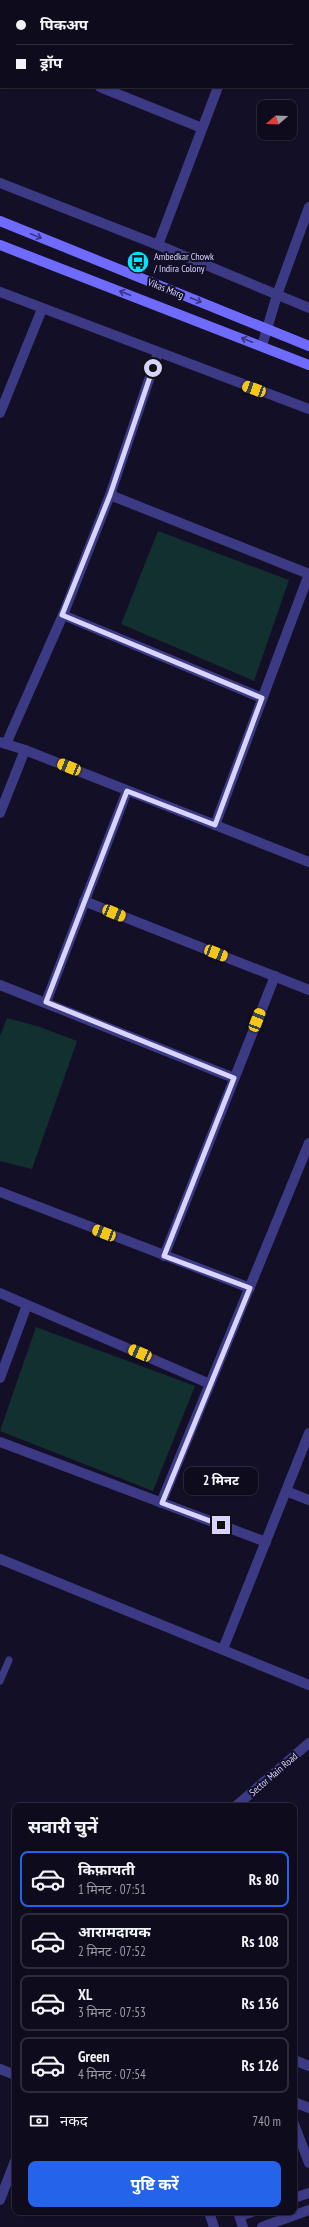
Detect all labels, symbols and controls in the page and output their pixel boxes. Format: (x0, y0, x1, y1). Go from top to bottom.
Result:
text: पिकअप (40, 15, 88, 34)
text: ड्रॉप (40, 53, 62, 72)
north arrow (257, 100, 297, 140)
map controls (257, 100, 297, 140)
one-way arrow (30, 232, 42, 240)
bus stop icon: Ambedkar Chowk / Indira Colony (125, 249, 151, 275)
place label: Ambedkar Chowk / Indira Colony (153, 250, 214, 275)
street label: Vikas Marg (145, 275, 186, 302)
one-way arrow (120, 289, 132, 297)
one-way arrow (189, 297, 201, 305)
one-way arrow (241, 335, 253, 343)
route start (144, 359, 162, 377)
car (241, 379, 267, 399)
car (56, 757, 82, 777)
car (101, 903, 127, 923)
car (203, 943, 229, 963)
car (247, 1007, 267, 1033)
car (91, 1223, 117, 1243)
car (127, 1343, 153, 1363)
callout: 2 मिनट (184, 1467, 258, 1495)
text: 2 मिनट (203, 1472, 239, 1489)
route end (212, 1516, 230, 1534)
street label: Sector Main Road (246, 1750, 300, 1799)
text: सवारी चुनें (28, 1815, 98, 1838)
text: किफ़ायती (78, 1860, 135, 1879)
icon: car (30, 1861, 66, 1897)
text: Rs 80 (249, 1870, 279, 1889)
text: 1 मिनट · 07:51 (78, 1881, 146, 1898)
text: आरामदायक (78, 1922, 151, 1941)
icon: car (30, 1923, 66, 1959)
text: Rs 108 (242, 1932, 279, 1951)
text: 2 मिनट · 07:52 (78, 1943, 146, 1960)
icon: car (30, 1985, 66, 2021)
text: XL (78, 1985, 92, 2004)
text: Rs 136 (242, 1994, 279, 2013)
text: 3 मिनट · 07:53 (78, 2004, 146, 2021)
icon: car (30, 2047, 66, 2083)
text: Green (78, 2047, 110, 2066)
text: Rs 126 (242, 2056, 279, 2075)
text: 4 मिनट · 07:54 (78, 2066, 146, 2083)
icon: cash (28, 2110, 50, 2132)
text: नकद (60, 2111, 88, 2130)
text: 740 m (252, 2113, 281, 2130)
button: पुष्टि करें (28, 2161, 281, 2207)

